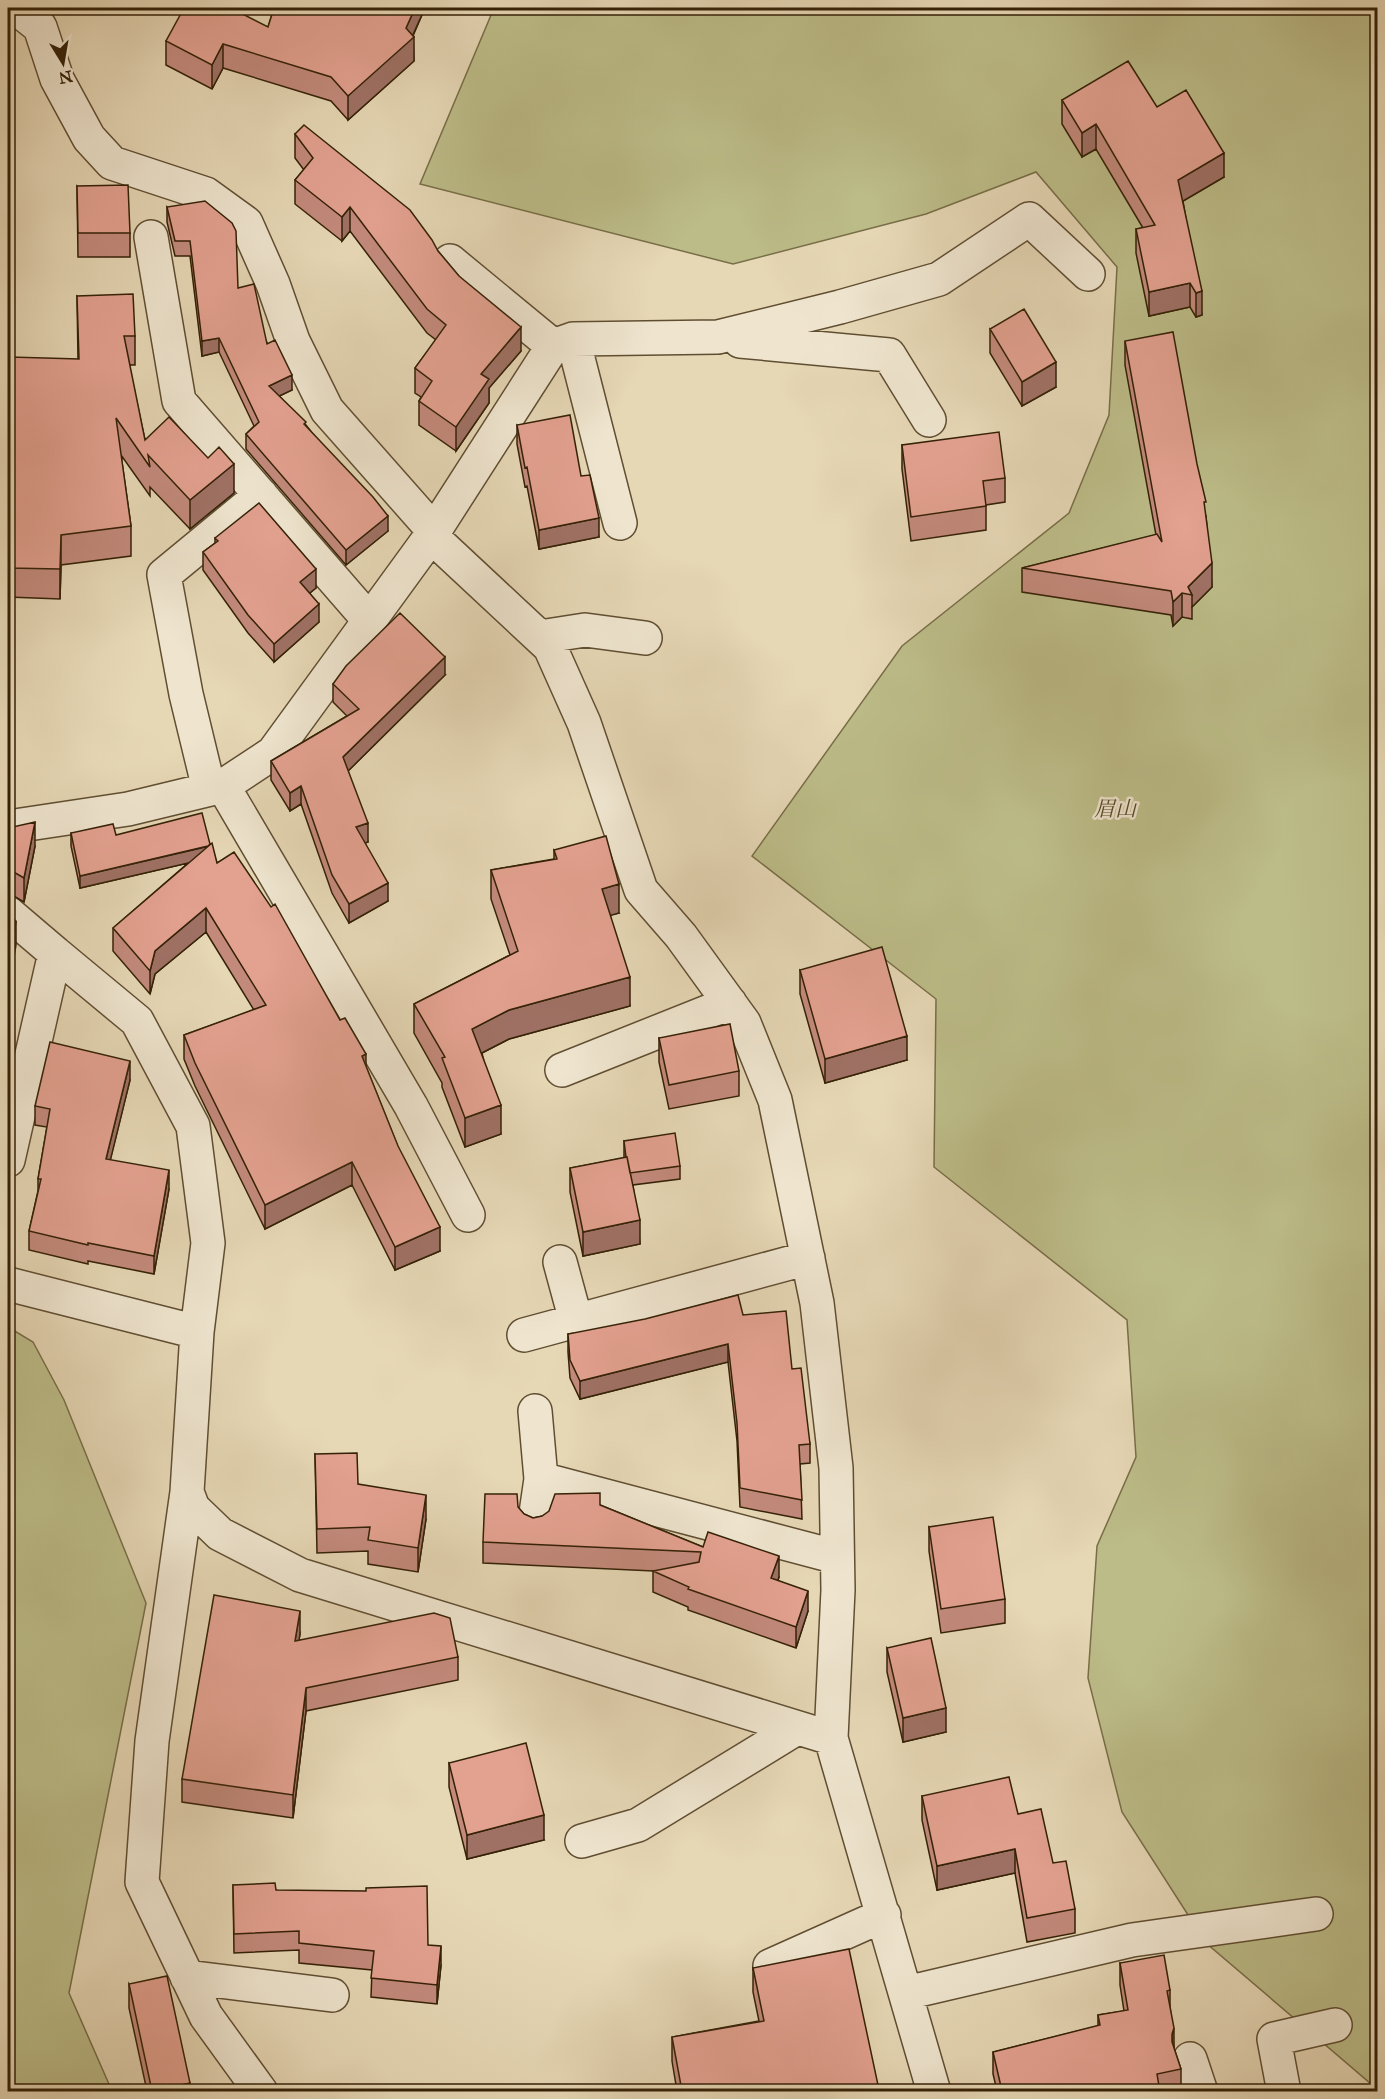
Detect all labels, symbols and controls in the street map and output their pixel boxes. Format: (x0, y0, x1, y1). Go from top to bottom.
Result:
north arrow (33, 33, 93, 93)
text: N (57, 67, 74, 88)
park label: 眉山 (1094, 796, 1138, 822)

